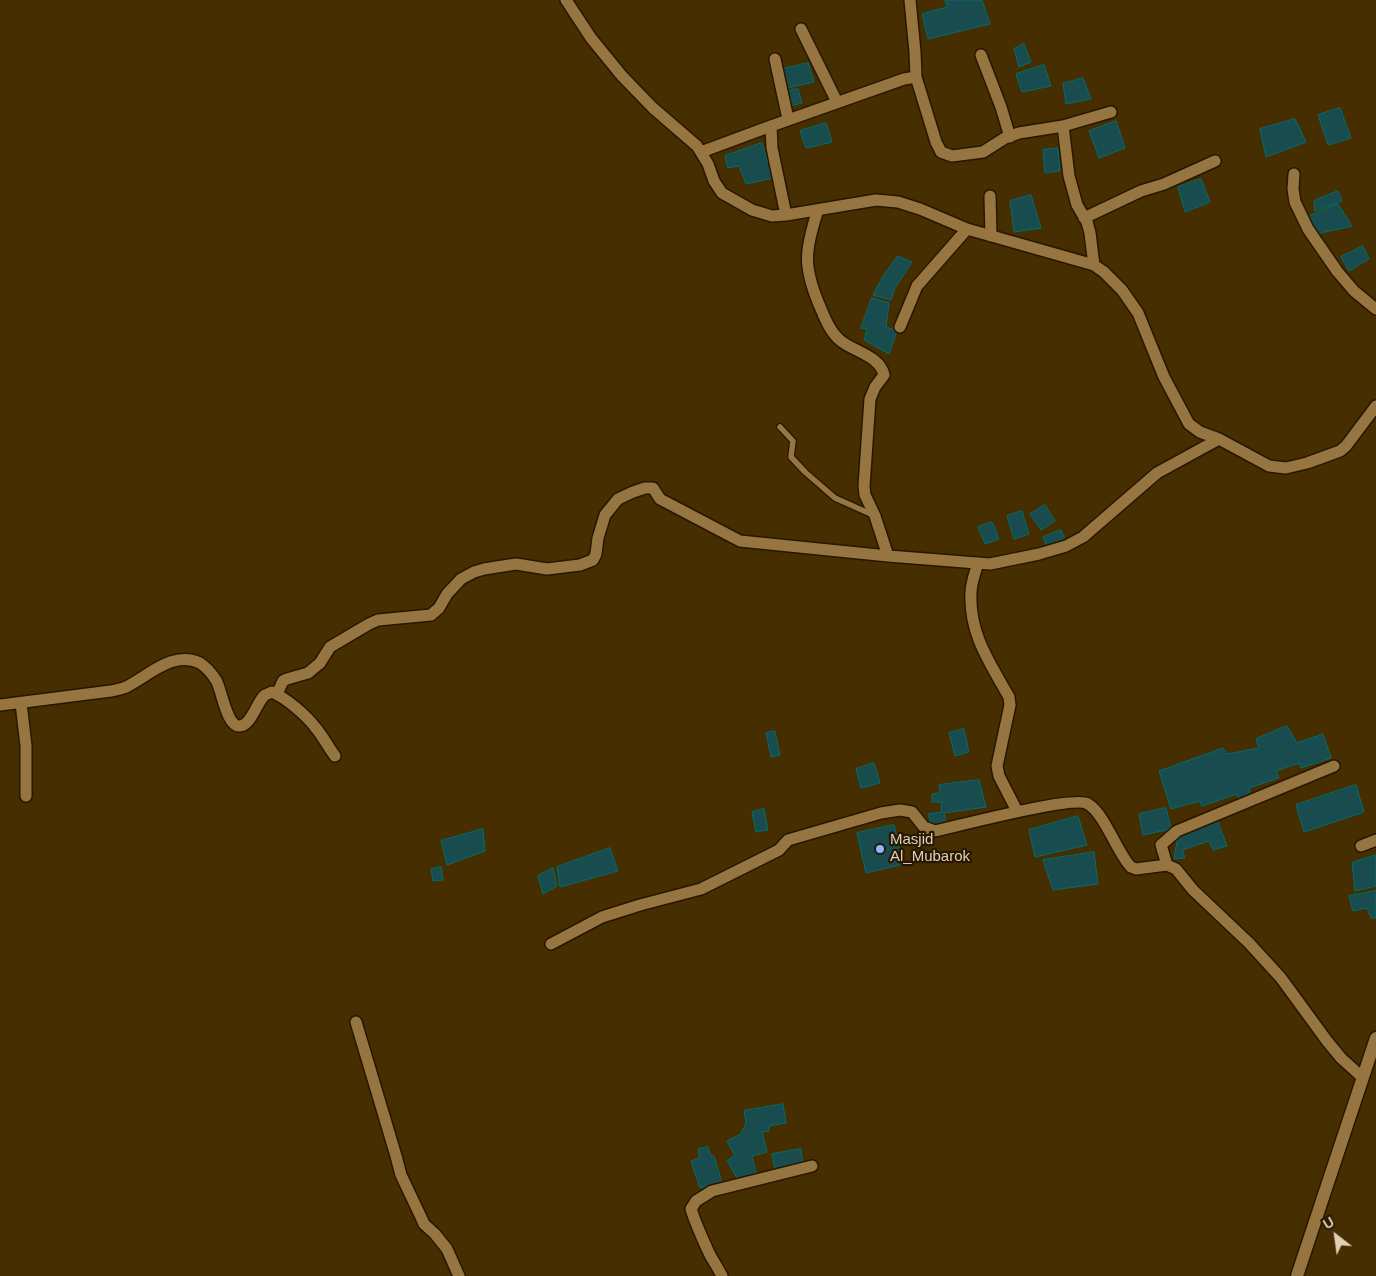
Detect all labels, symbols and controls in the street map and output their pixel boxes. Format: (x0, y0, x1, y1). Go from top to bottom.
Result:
place label: Masjid Al_Mubarok (890, 831, 970, 866)
marker: Masjid Al_Mubarok (874, 843, 886, 855)
north arrow (1311, 1211, 1361, 1261)
text: U (1320, 1214, 1337, 1232)

